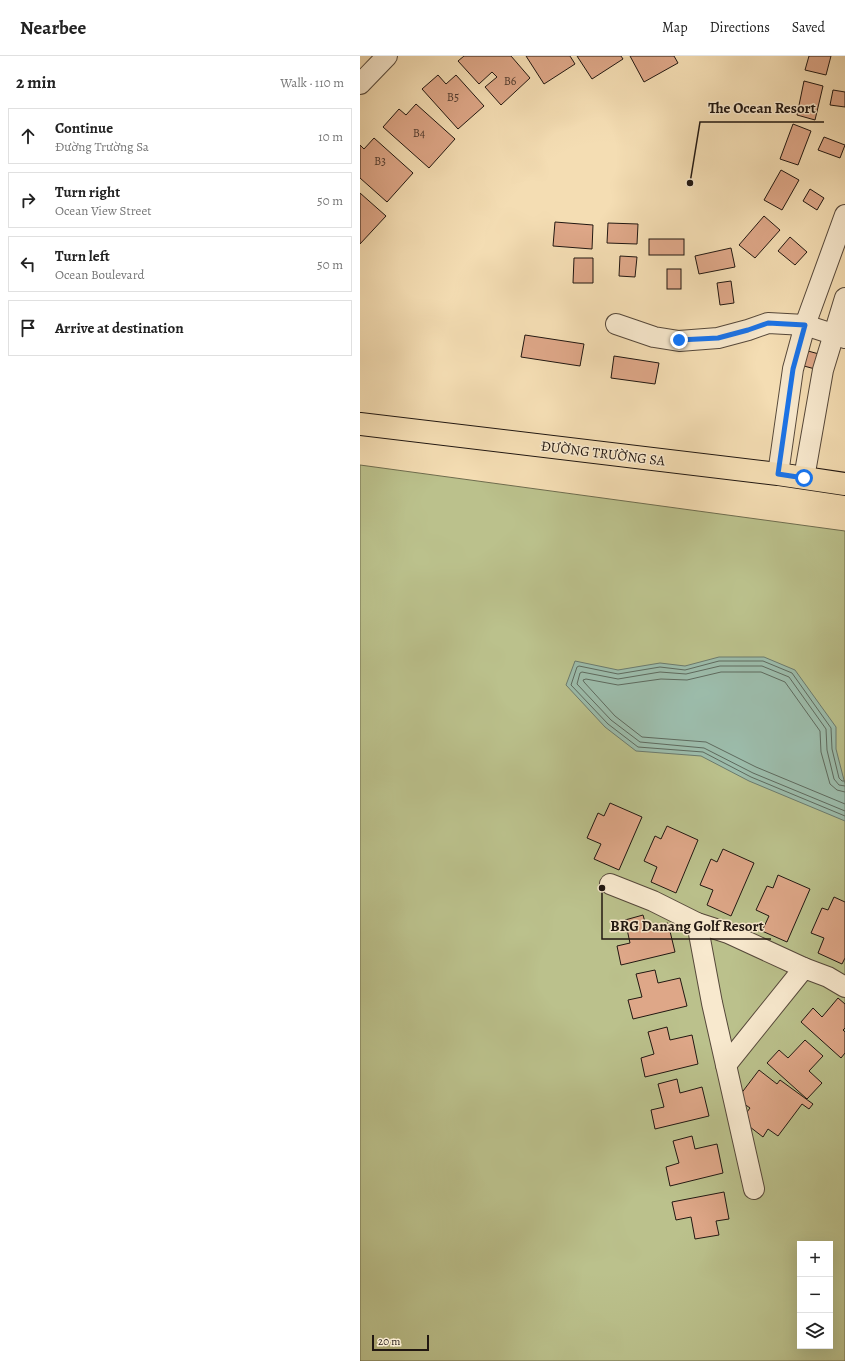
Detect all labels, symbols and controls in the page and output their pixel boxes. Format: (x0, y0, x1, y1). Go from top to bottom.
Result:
text: Nearbee (20, 15, 86, 41)
text: Map (662, 18, 688, 37)
text: Directions (710, 18, 770, 37)
text: Saved (792, 18, 825, 37)
text: 2 min (16, 71, 56, 94)
house number: B6 (504, 73, 517, 89)
text: Walk · 110 m (280, 74, 344, 91)
house number: B5 (447, 89, 459, 105)
callout: The Ocean Resort (700, 95, 824, 122)
text: The Ocean Resort (708, 98, 816, 118)
text: Continue (55, 118, 113, 138)
icon: ahead (17, 125, 39, 147)
house number: B4 (413, 125, 426, 141)
text: 10 m (318, 128, 343, 145)
text: Đường Trường Sa (55, 138, 149, 155)
house number: B3 (374, 153, 386, 169)
text: Turn right (55, 182, 120, 202)
icon: right (17, 189, 39, 211)
text: 50 m (317, 192, 343, 209)
text: Ocean View Street (55, 202, 152, 219)
text: Turn left (55, 246, 110, 266)
icon: left (17, 253, 39, 275)
text: 50 m (317, 256, 343, 273)
text: Ocean Boulevard (55, 266, 145, 283)
icon: arrive (17, 317, 39, 339)
text: Arrive at destination (55, 318, 184, 338)
route end (670, 331, 688, 349)
street label: ĐƯỜNG TRƯỜNG SA (540, 436, 667, 471)
route start (795, 469, 813, 487)
callout: BRG Danang Golf Resort (602, 912, 771, 939)
text: BRG Danang Golf Resort (610, 916, 764, 936)
map controls (797, 1241, 833, 1349)
button: + (797, 1241, 833, 1277)
button: − (797, 1277, 833, 1313)
button: layers (797, 1313, 833, 1349)
scale bar (372, 1333, 429, 1352)
text: 20 m (378, 1334, 400, 1349)

